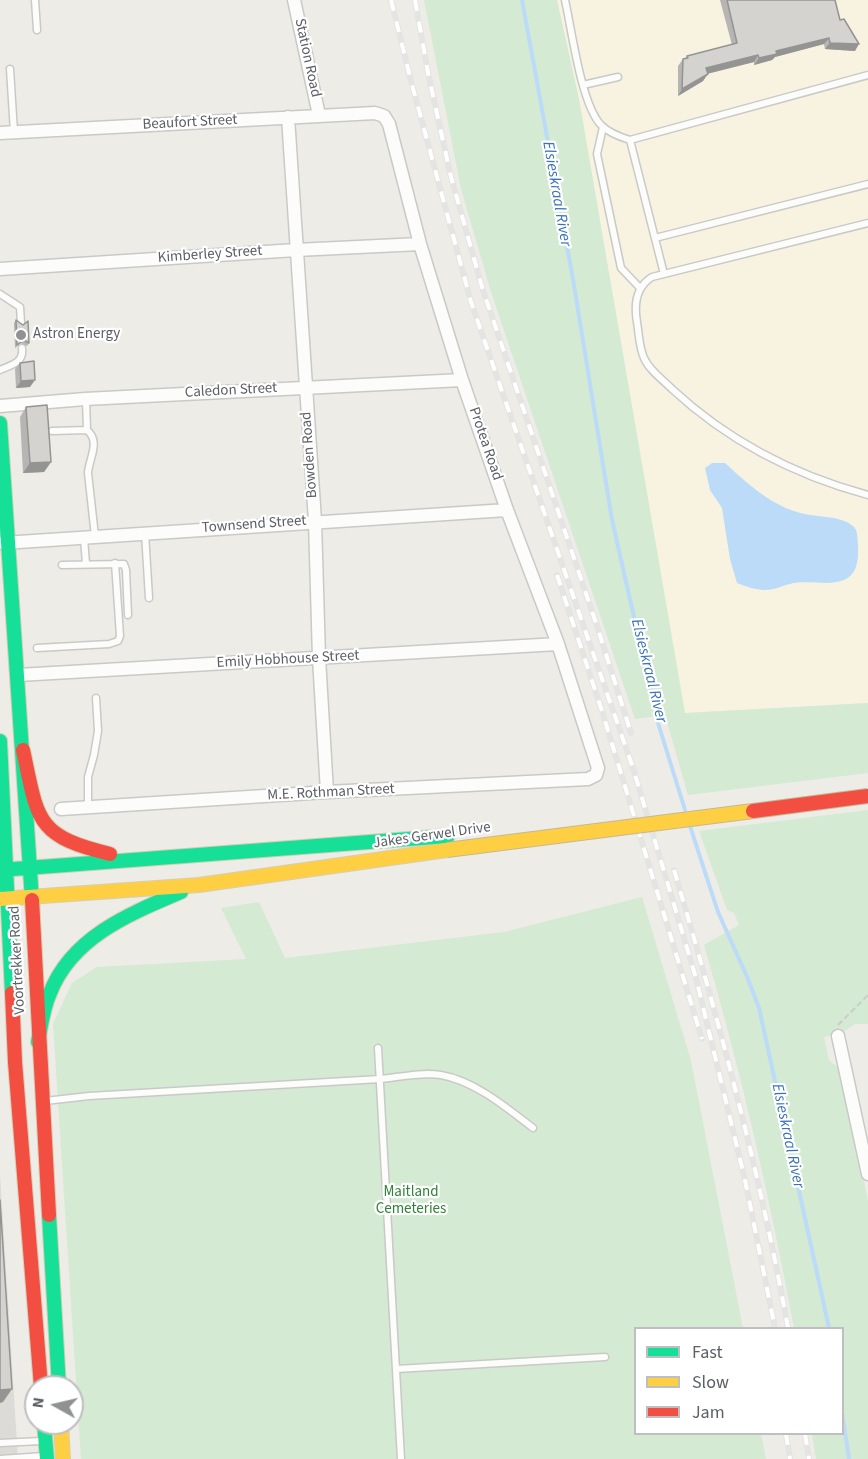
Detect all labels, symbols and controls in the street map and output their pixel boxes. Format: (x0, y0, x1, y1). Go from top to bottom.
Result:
street label: Station Road (290, 17, 324, 99)
street label: Beaufort Street (142, 112, 238, 134)
water label: Elsieskraal River (537, 140, 575, 248)
street label: Kimberley Street (157, 242, 263, 268)
place label: Astron Energy (33, 326, 120, 344)
marker: Astron Energy (14, 328, 28, 342)
street label: Caledon Street (184, 380, 278, 402)
street label: Protea Road (464, 405, 506, 483)
street label: Bowden Road (298, 411, 322, 499)
street label: Townsend Street (201, 512, 307, 538)
water label: Elsieskraal River (626, 617, 670, 725)
street label: Emily Hobhouse Street (216, 647, 360, 673)
street label: M.E. Rothman Street (267, 781, 395, 805)
street label: Jakes Gerwel Drive (372, 819, 492, 853)
street label: Voortrekker Road (6, 905, 30, 1015)
water label: Elsieskraal River (767, 1082, 807, 1190)
park label: Maitland Cemeteries (376, 1184, 446, 1219)
legend (634, 1327, 844, 1435)
text: Fast (692, 1340, 723, 1365)
text: Slow (692, 1370, 729, 1395)
north arrow (24, 1375, 84, 1435)
text: N (27, 1396, 50, 1410)
text: Jam (692, 1400, 725, 1425)

